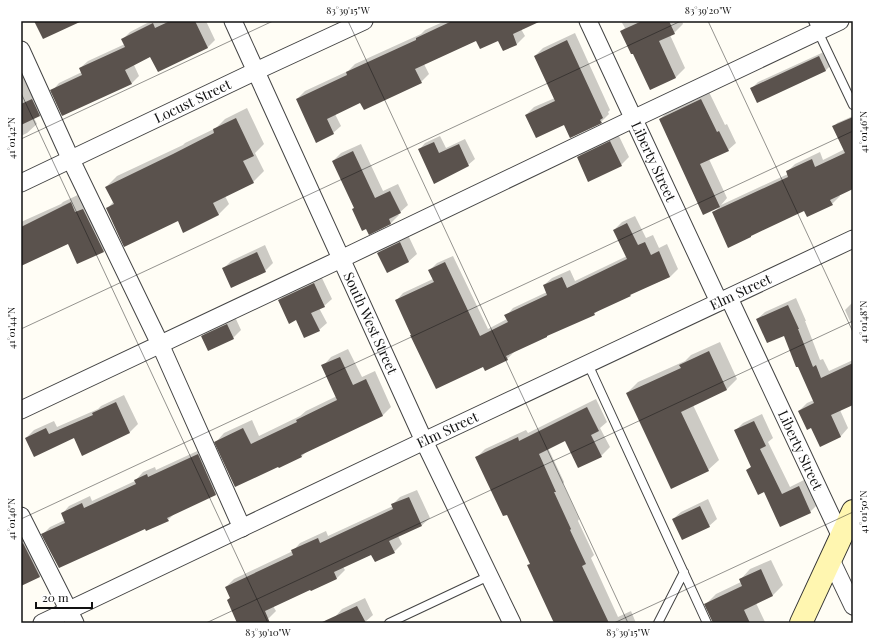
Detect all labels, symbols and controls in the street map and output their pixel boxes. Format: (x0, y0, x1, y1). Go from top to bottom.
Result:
text: 83°39'15"W (326, 3, 371, 17)
text: 83°39'20"W (685, 3, 732, 17)
street label: Locust Street (151, 74, 235, 127)
text: 41°01'46"N (856, 111, 870, 153)
text: 41°01'42"N (4, 117, 18, 159)
street label: Liberty Street (627, 118, 681, 205)
street label: Elm Street (706, 268, 775, 314)
street label: South West Street (339, 269, 403, 378)
text: 41°01'48"N (856, 301, 870, 343)
text: 41°01'44"N (4, 307, 18, 349)
street label: Elm Street (413, 406, 482, 452)
street label: Liberty Street (774, 407, 828, 494)
text: 41°01'50"N (856, 490, 870, 534)
text: 41°01'46"N (4, 498, 18, 540)
scale bar (36, 584, 92, 610)
text: 20 m (42, 589, 69, 605)
text: 83°39'10"W (245, 625, 292, 639)
text: 83°39'15"W (606, 625, 651, 639)

